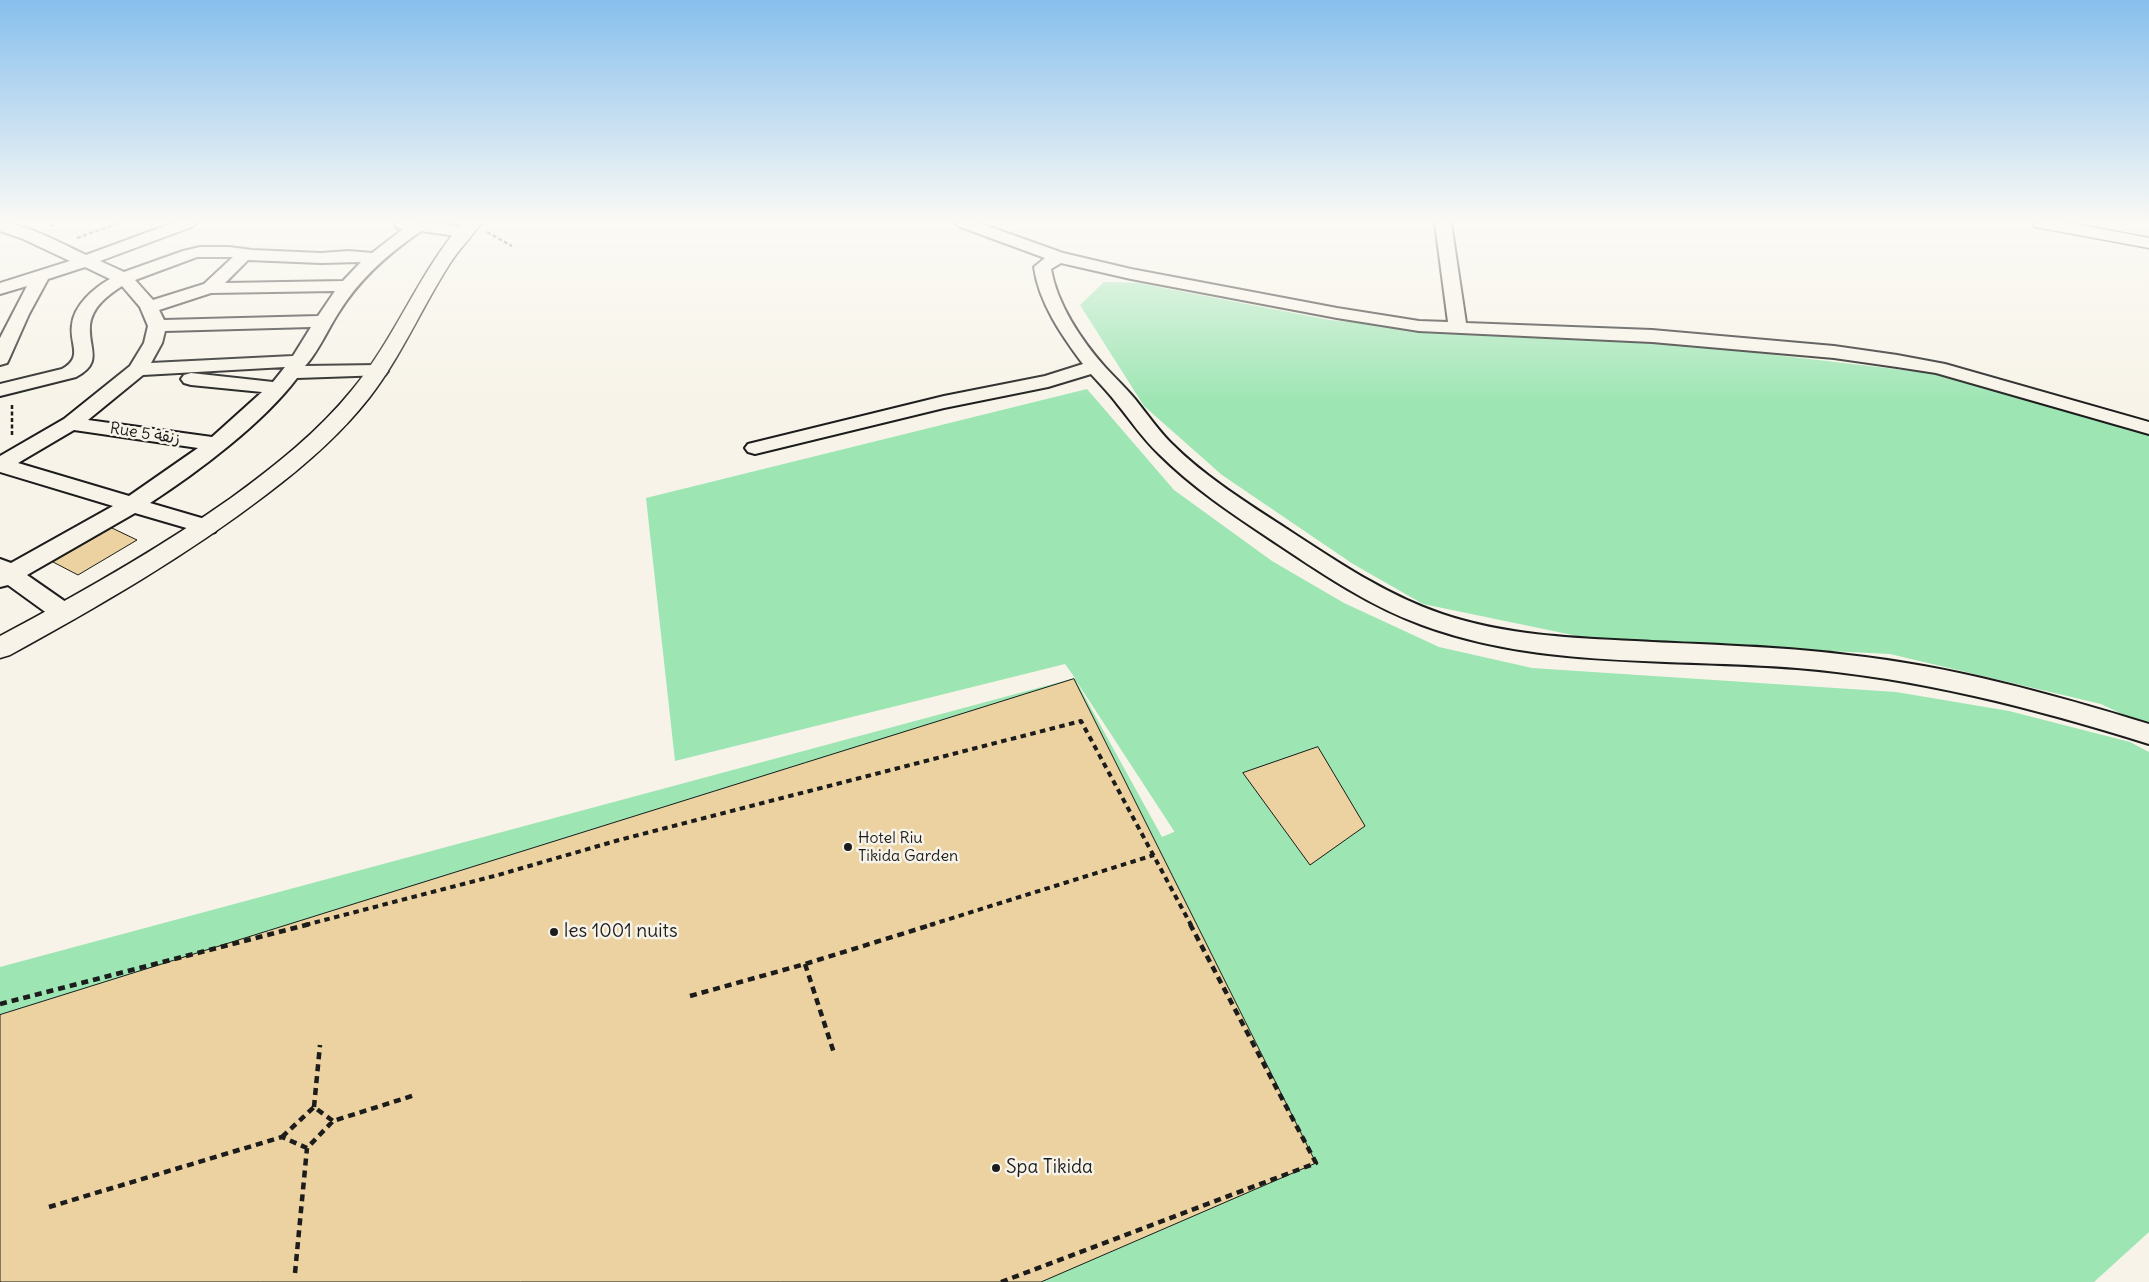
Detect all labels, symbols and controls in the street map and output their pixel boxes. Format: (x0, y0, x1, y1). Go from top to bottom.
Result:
street label: Rue 5 زنقة (108, 419, 182, 449)
place label: Hotel Riu Tikida Garden (858, 828, 958, 866)
marker: Hotel Riu Tikida Garden (842, 841, 854, 853)
place label: les 1001 nuits (564, 921, 678, 943)
marker: les 1001 nuits (548, 926, 560, 938)
place label: Spa Tikida (1006, 1157, 1093, 1179)
marker: Spa Tikida (990, 1162, 1002, 1174)

